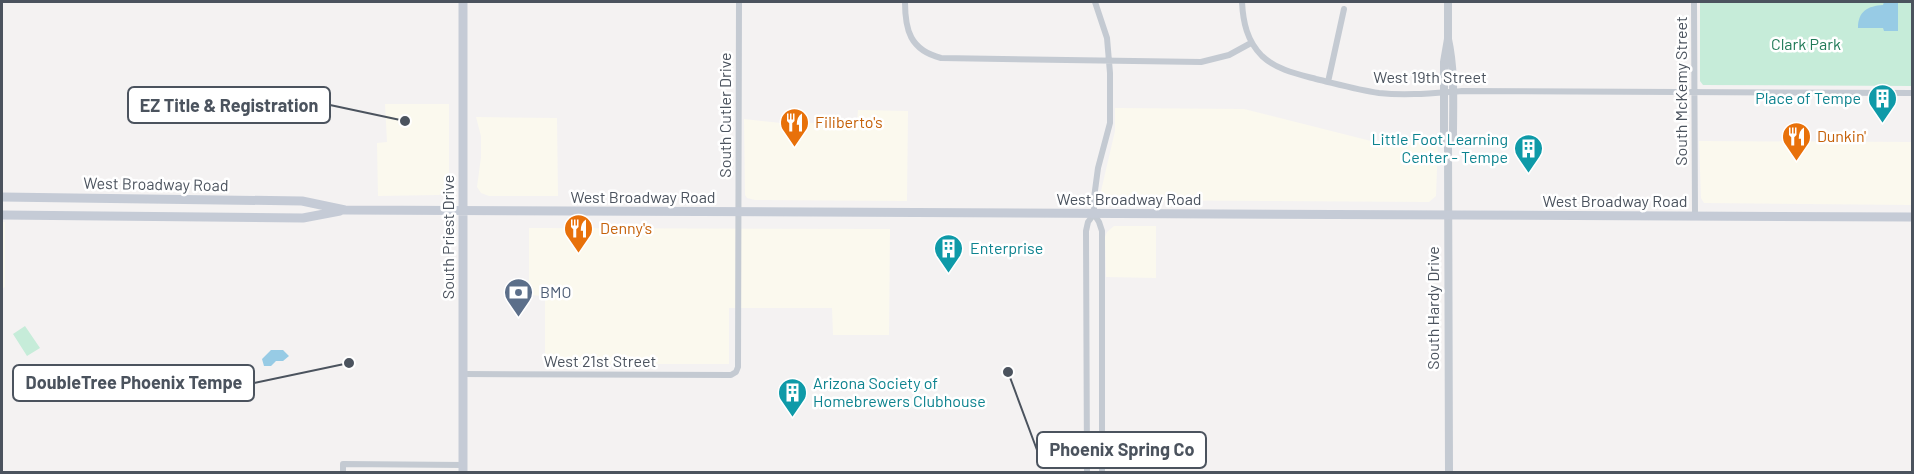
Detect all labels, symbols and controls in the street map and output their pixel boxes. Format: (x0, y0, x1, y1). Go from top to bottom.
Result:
street label: South McKemy Street (1671, 16, 1690, 166)
park label: Clark Park (1771, 34, 1841, 53)
street label: South Cutler Drive (715, 52, 734, 178)
street label: West 19th Street (1373, 67, 1487, 86)
building icon: Place of Tempe (1866, 82, 1898, 124)
callout: EZ Title & Registration (128, 87, 330, 123)
place label: Place of Tempe (1755, 88, 1861, 107)
text: EZ Title & Registration (140, 94, 318, 116)
restaurant icon: Filiberto's (778, 106, 810, 148)
place label: Filiberto's (815, 112, 883, 131)
restaurant icon: Dunkin' (1780, 120, 1812, 162)
place label: Dunkin' (1817, 126, 1866, 145)
place label: Little Foot Learning Center - Tempe (1372, 129, 1508, 166)
building icon: Little Foot Learning Center - Tempe (1513, 132, 1545, 174)
street label: West Broadway Road (83, 173, 229, 194)
street label: South Priest Drive (438, 175, 457, 299)
street label: West Broadway Road (570, 187, 716, 206)
street label: West Broadway Road (1056, 189, 1202, 208)
street label: West Broadway Road (1542, 191, 1688, 210)
restaurant icon: Denny's (563, 212, 595, 254)
place label: Denny's (600, 218, 652, 237)
building icon: Enterprise (933, 232, 965, 274)
place label: Enterprise (970, 238, 1043, 257)
street label: South Hardy Drive (1423, 246, 1442, 370)
bank icon: BMO (503, 276, 535, 318)
place label: BMO (540, 282, 571, 301)
street label: West 21st Street (544, 351, 656, 370)
callout: DoubleTree Phoenix Tempe (13, 365, 254, 401)
text: DoubleTree Phoenix Tempe (26, 371, 243, 393)
place label: Arizona Society of Homebrewers Clubhouse (813, 373, 986, 410)
building icon: Arizona Society of Homebrewers Clubhouse (776, 376, 808, 418)
callout: Phoenix Spring Co (1037, 432, 1206, 468)
text: Phoenix Spring Co (1050, 438, 1194, 460)

